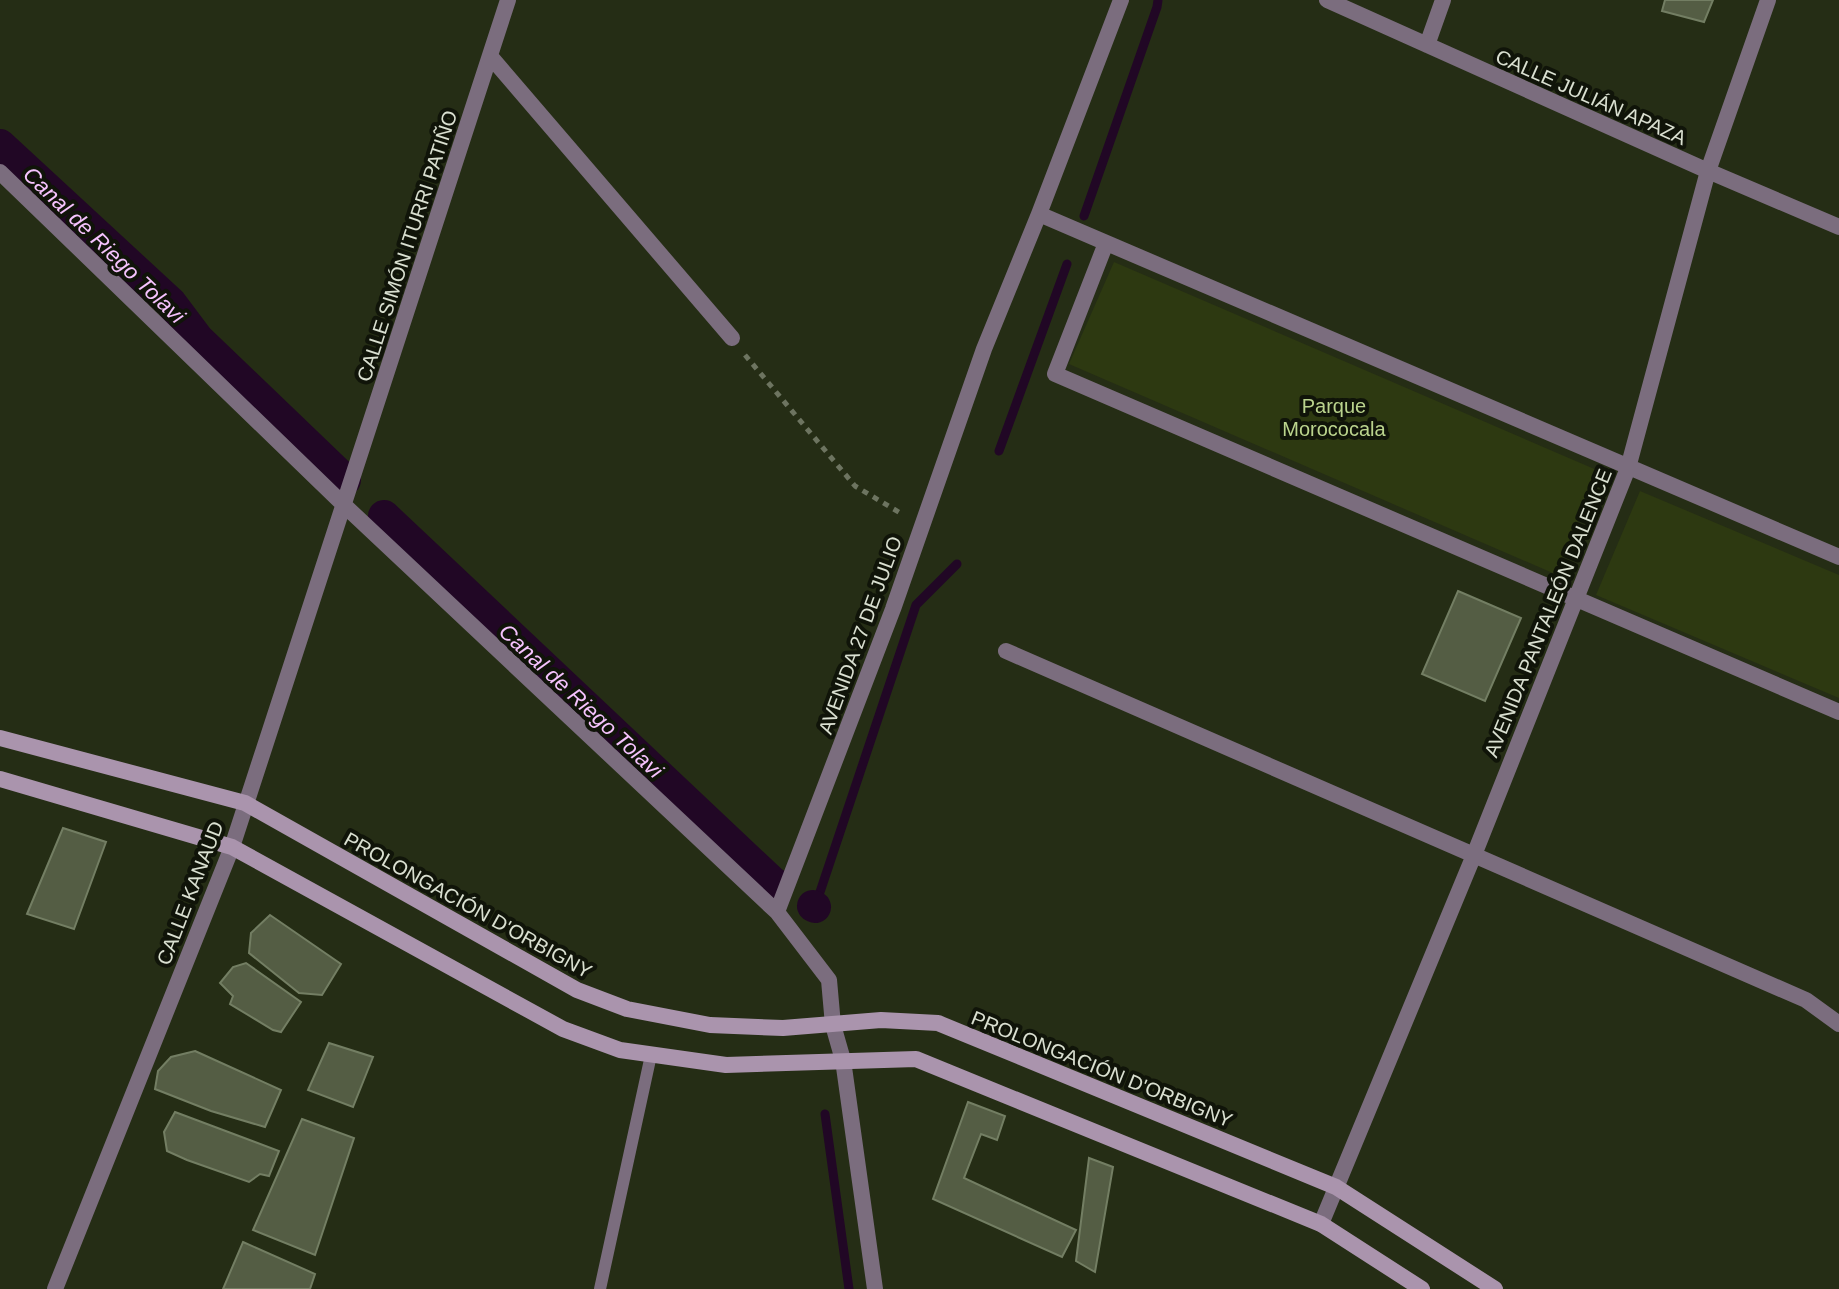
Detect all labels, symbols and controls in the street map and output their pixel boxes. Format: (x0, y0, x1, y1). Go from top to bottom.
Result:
street label: CALLE JULIÁN APAZA (1492, 45, 1690, 149)
street label: CALLE SIMÓN ITURRI PATIÑO (352, 107, 461, 384)
water label: Canal de Riego Tolavi (18, 162, 191, 329)
park label: Parque Morococala (1282, 395, 1387, 440)
street label: AVENIDA PANTALEÓN DALENCE (1480, 466, 1616, 760)
street label: AVENIDA 27 DE JULIO (814, 533, 906, 737)
water label: Canal de Riego Tolavi (494, 619, 669, 784)
street label: CALLE KANAUD (152, 818, 228, 968)
street label: PROLONGACIÓN D'ORBIGNY (340, 828, 596, 982)
street label: PROLONGACIÓN D'ORBIGNY (968, 1006, 1236, 1132)

